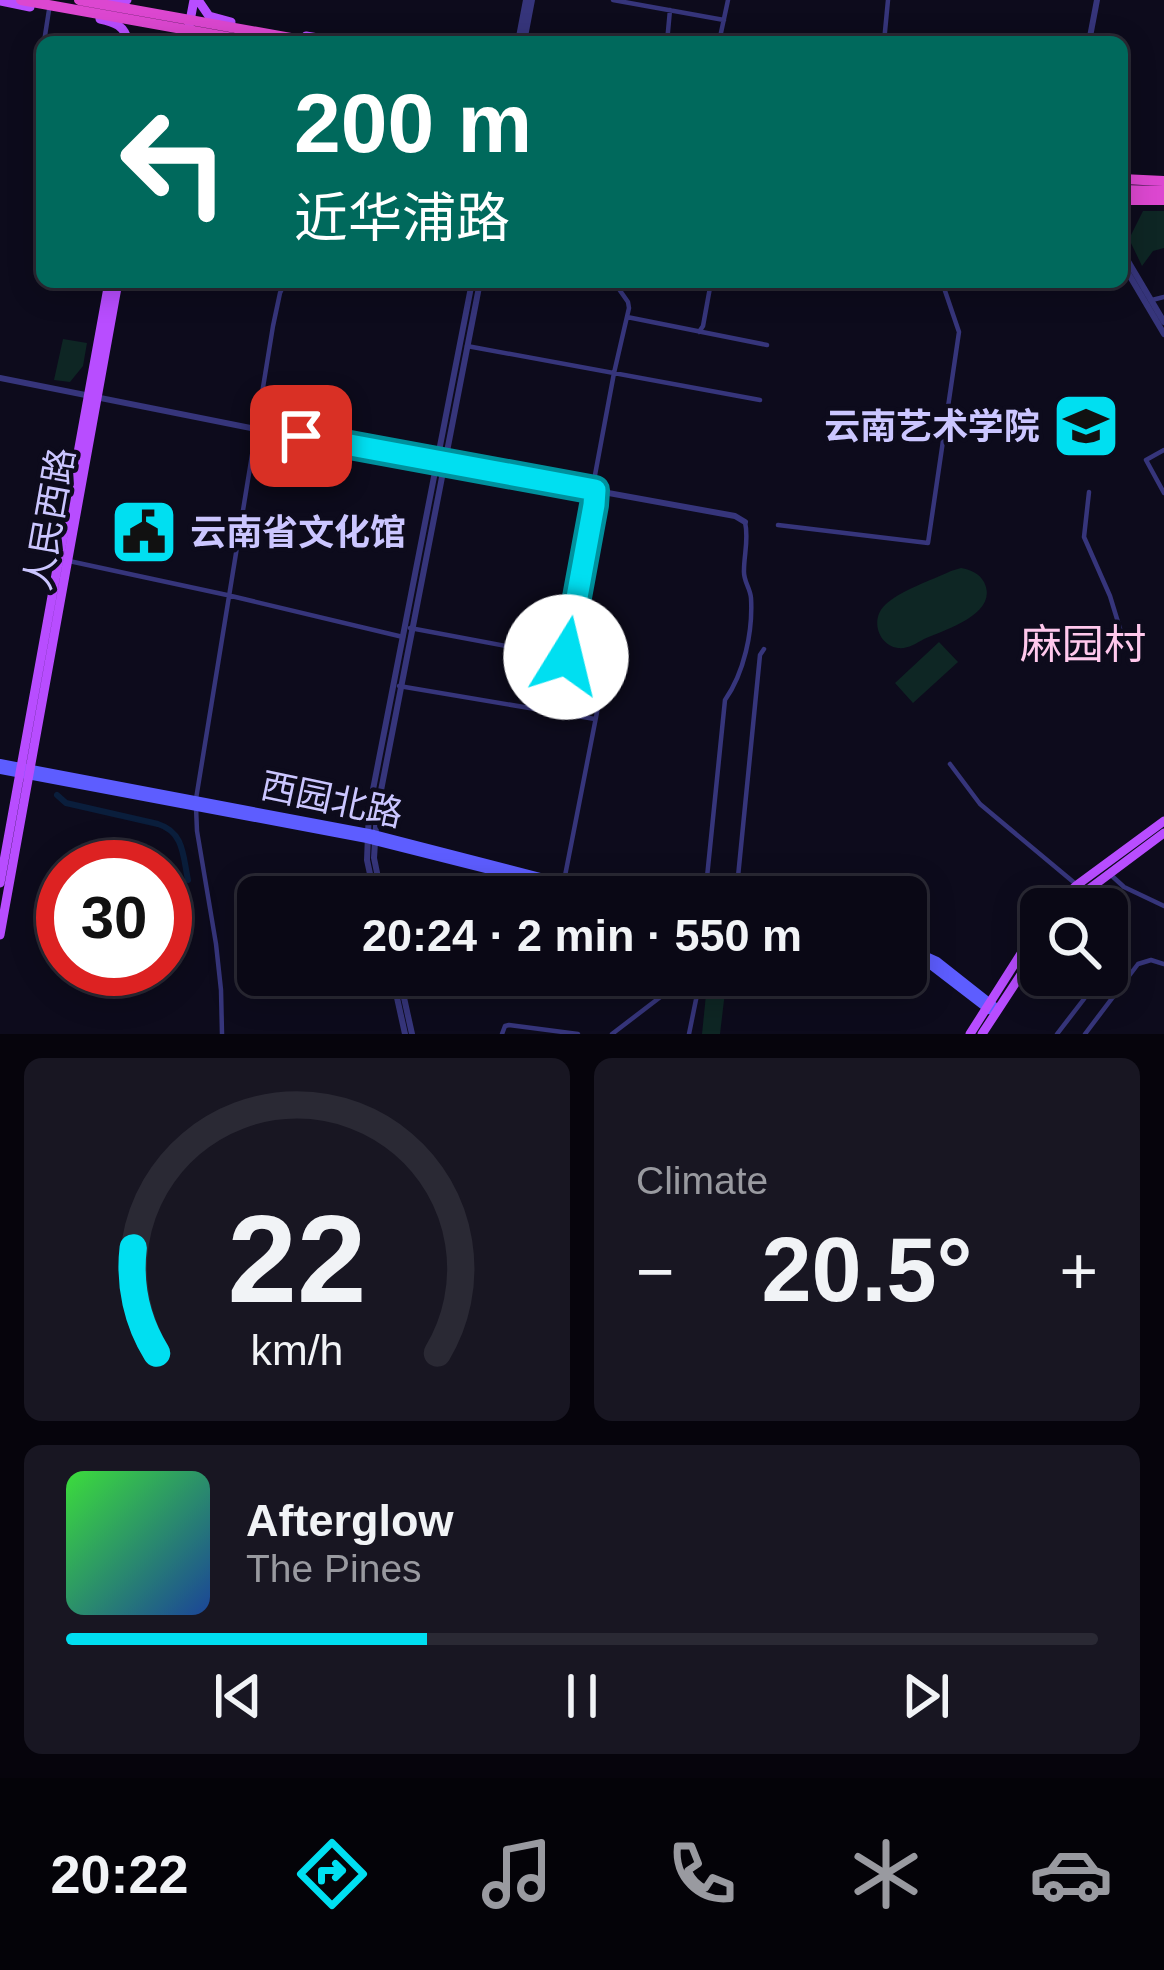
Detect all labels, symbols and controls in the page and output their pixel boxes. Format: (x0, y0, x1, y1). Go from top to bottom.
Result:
text: 200 m (294, 76, 532, 170)
icon: left (96, 84, 252, 240)
text: 近华浦路 (294, 188, 510, 248)
pin (250, 385, 352, 487)
school or university icon: 云南艺术学院 (1051, 391, 1121, 461)
icon: arrive (268, 403, 334, 469)
place label: 云南艺术学院 (824, 406, 1040, 447)
street label: 人民西路 (17, 445, 82, 594)
public building icon: 云南省文化馆 (109, 497, 179, 567)
place label: 云南省文化馆 (190, 512, 406, 553)
position arrow (503, 594, 629, 720)
district label: 麻园村 (1020, 621, 1146, 668)
street label: 西园北路 (257, 764, 407, 835)
speed limit sign: 30 (36, 840, 192, 996)
map controls (1020, 888, 1128, 996)
button: search (1020, 888, 1128, 996)
text: 20:24 · 2 min · 550 m (362, 910, 802, 961)
text: Climate (636, 1159, 768, 1202)
text: 22 (228, 1189, 366, 1328)
text: 20.5° (761, 1220, 973, 1320)
text: − (636, 1234, 675, 1308)
text: + (1059, 1234, 1098, 1308)
text: km/h (251, 1325, 343, 1373)
text: Afterglow (246, 1495, 454, 1546)
text: The Pines (246, 1547, 422, 1590)
icon: previous (205, 1663, 271, 1729)
icon: pause (549, 1663, 615, 1729)
icon: next (893, 1663, 959, 1729)
icon: directions (290, 1832, 374, 1916)
icon: music (475, 1832, 559, 1916)
icon: phone (660, 1832, 744, 1916)
icon: climate (844, 1832, 928, 1916)
icon: car (1029, 1832, 1113, 1916)
text: 20:22 (50, 1844, 189, 1904)

